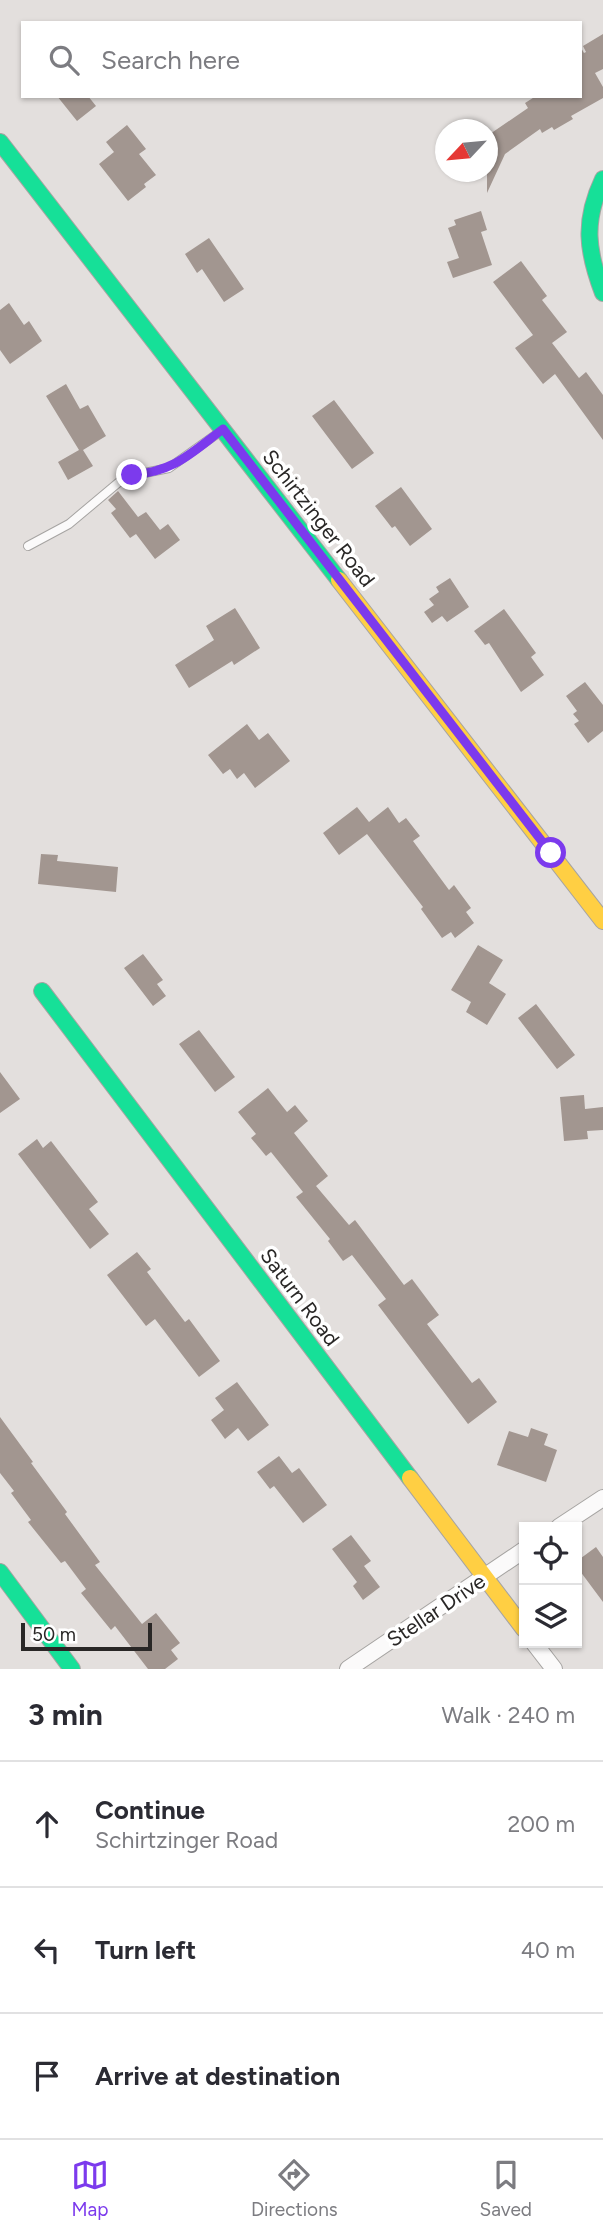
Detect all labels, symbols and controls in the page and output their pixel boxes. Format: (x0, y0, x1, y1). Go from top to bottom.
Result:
search box (21, 21, 582, 98)
icon: search (45, 41, 83, 79)
text: Search here (101, 44, 240, 76)
north arrow (435, 119, 498, 182)
street label: Schirtzinger Road (258, 444, 380, 592)
route end (116, 459, 147, 490)
route start (535, 837, 566, 868)
street label: Saturn Road (255, 1243, 345, 1351)
map controls (519, 1522, 582, 1648)
button: locate (519, 1522, 582, 1585)
street label: Stellar Drive (382, 1568, 490, 1652)
button: layers (519, 1585, 582, 1648)
scale bar (21, 1620, 152, 1652)
text: 50 m (32, 1623, 76, 1646)
text: 3 min (28, 1696, 103, 1733)
text: Walk · 240 m (442, 1701, 575, 1729)
text: Continue (95, 1794, 205, 1826)
icon: ahead (28, 1805, 66, 1843)
text: 200 m (507, 1810, 575, 1838)
text: Schirtzinger Road (95, 1826, 278, 1854)
icon: left (28, 1931, 66, 1969)
text: Turn left (95, 1934, 196, 1966)
text: 40 m (521, 1936, 575, 1964)
icon: arrive (28, 2057, 66, 2095)
text: Arrive at destination (95, 2060, 340, 2092)
tab: Map (71, 2156, 109, 2221)
tab: Directions (251, 2156, 338, 2221)
tab: Saved (480, 2156, 532, 2221)

